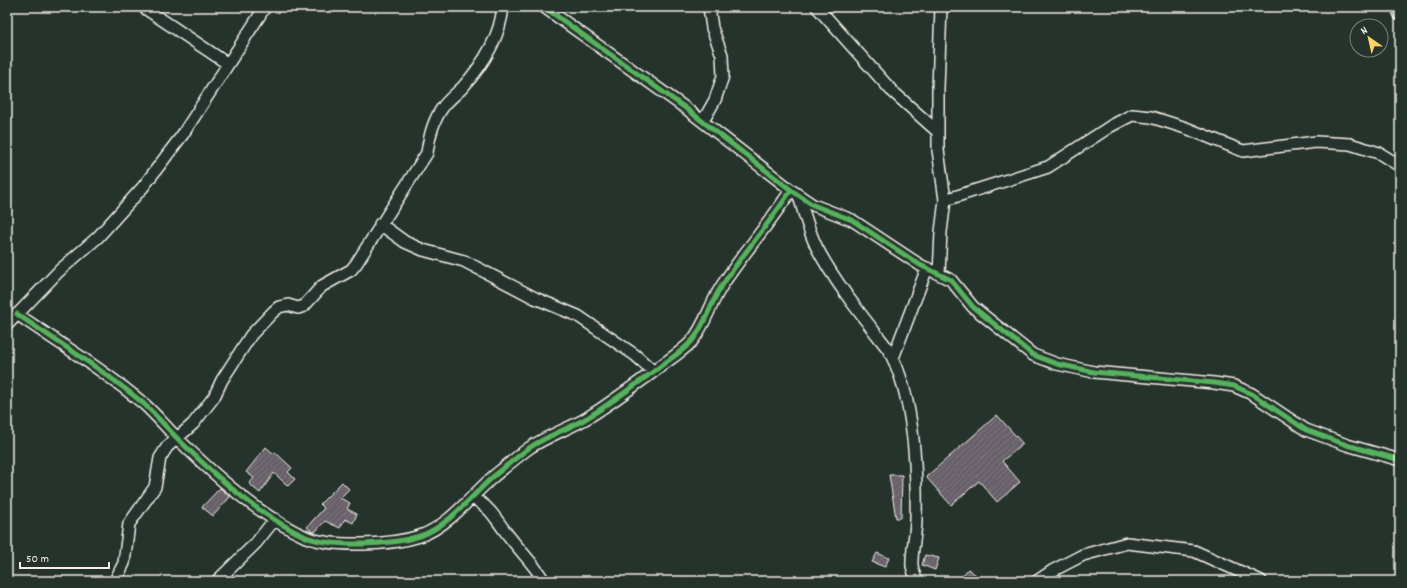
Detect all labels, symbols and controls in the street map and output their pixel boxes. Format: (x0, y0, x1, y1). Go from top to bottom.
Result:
north arrow (1349, 18, 1389, 58)
text: N (1358, 23, 1372, 40)
scale bar (20, 544, 109, 570)
text: 50 m (26, 551, 49, 568)

